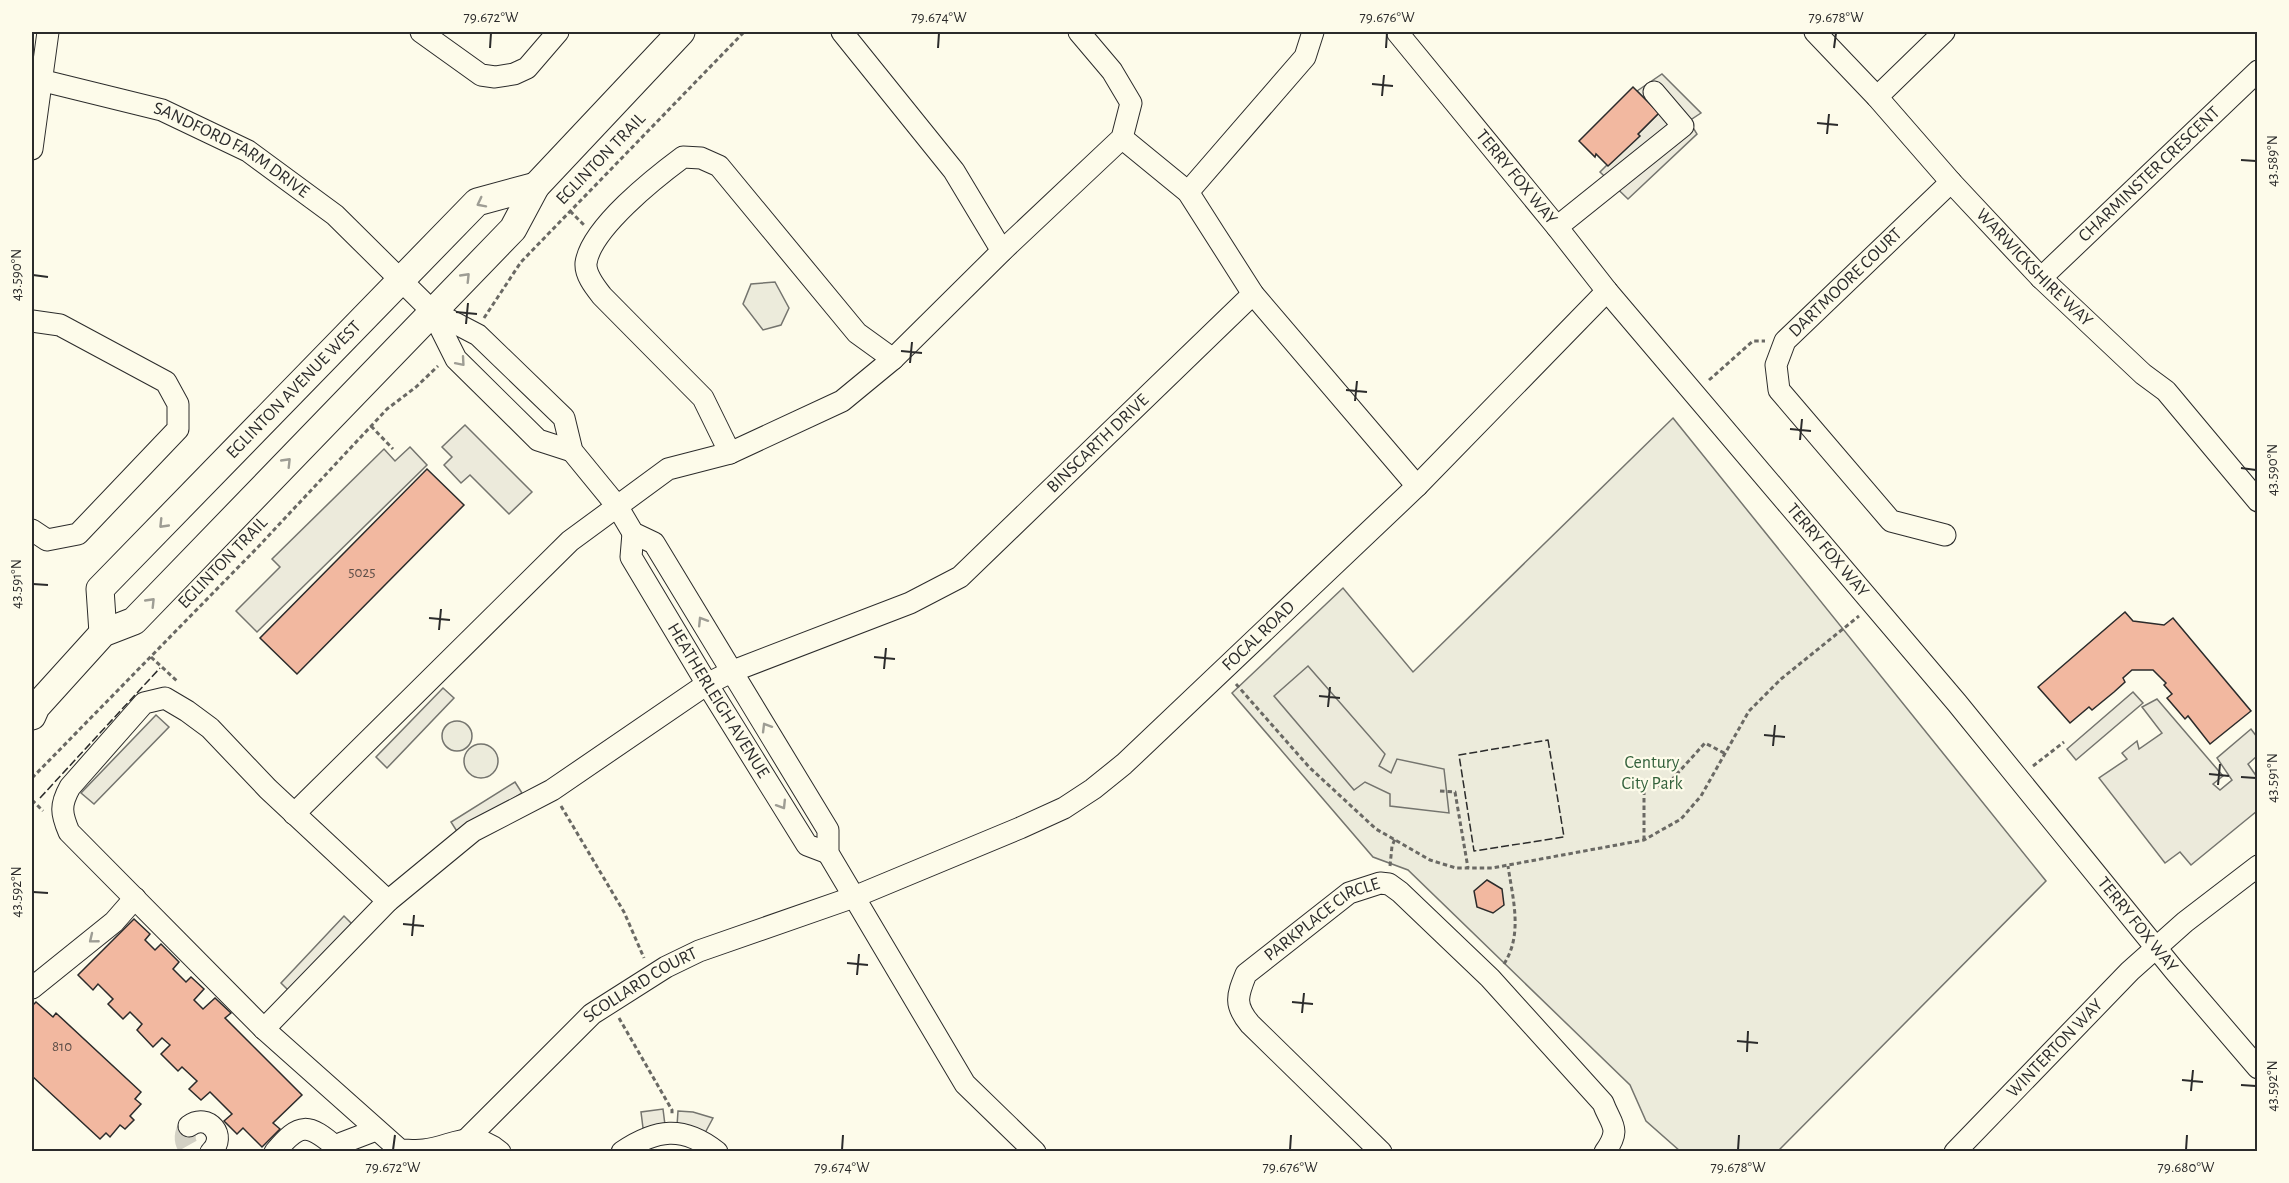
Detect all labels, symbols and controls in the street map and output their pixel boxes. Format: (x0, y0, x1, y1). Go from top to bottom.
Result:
text: 79.672°W (464, 10, 519, 25)
text: 79.674°W (911, 10, 967, 25)
text: 79.676°W (1359, 10, 1415, 25)
text: 79.678°W (1808, 10, 1864, 25)
street label: SANDFORD FARM DRIVE (152, 99, 313, 202)
street label: CHARMINSTER CRESCENT (2075, 103, 2224, 246)
street label: EGLINTON TRAIL (553, 109, 649, 208)
street label: TERRY FOX WAY (1472, 126, 1561, 229)
text: 43.589°N (2265, 135, 2280, 187)
one-way arrow (476, 195, 487, 207)
street label: WARWICKSHIRE WAY (1972, 206, 2096, 331)
street label: DARTMOORE COURT (1786, 225, 1906, 341)
text: 43.590°N (9, 249, 24, 301)
one-way arrow (459, 273, 470, 284)
street label: EGLINTON AVENUE WEST (223, 318, 365, 462)
one-way arrow (453, 355, 464, 366)
street label: BINSCARTH DRIVE (1044, 391, 1152, 497)
text: 43.590°N (2265, 444, 2280, 496)
one-way arrow (279, 458, 290, 469)
street label: TERRY FOX WAY (1783, 500, 1872, 601)
street label: EGLINTON TRAIL (175, 513, 271, 612)
one-way arrow (159, 517, 170, 528)
text: 43.591°N (9, 559, 24, 609)
house number: 5025 (348, 565, 376, 580)
street label: FOCAL ROAD (1219, 598, 1298, 675)
one-way arrow (144, 599, 155, 610)
one-way arrow (698, 617, 710, 627)
street label: HEATHERLEIGH AVENUE (664, 620, 772, 782)
one-way arrow (762, 723, 774, 733)
text: 43.591°N (2265, 753, 2280, 803)
park label: Century City Park (1621, 754, 1683, 793)
one-way arrow (775, 798, 786, 809)
text: 43.592°N (9, 866, 24, 918)
street label: TERRY FOX WAY (2094, 874, 2181, 976)
street label: PARKPLACE CIRCLE (1261, 875, 1382, 965)
one-way arrow (88, 931, 99, 942)
street label: SCOLLARD COURT (580, 944, 700, 1026)
street label: WINTERTON WAY (2004, 995, 2107, 1101)
house number: 810 (52, 1039, 72, 1054)
text: 43.592°N (2265, 1060, 2280, 1112)
text: 79.672°W (366, 1160, 421, 1175)
text: 79.674°W (814, 1160, 870, 1175)
text: 79.676°W (1262, 1160, 1318, 1175)
text: 79.678°W (1710, 1160, 1766, 1175)
text: 79.680°W (2158, 1160, 2215, 1175)

